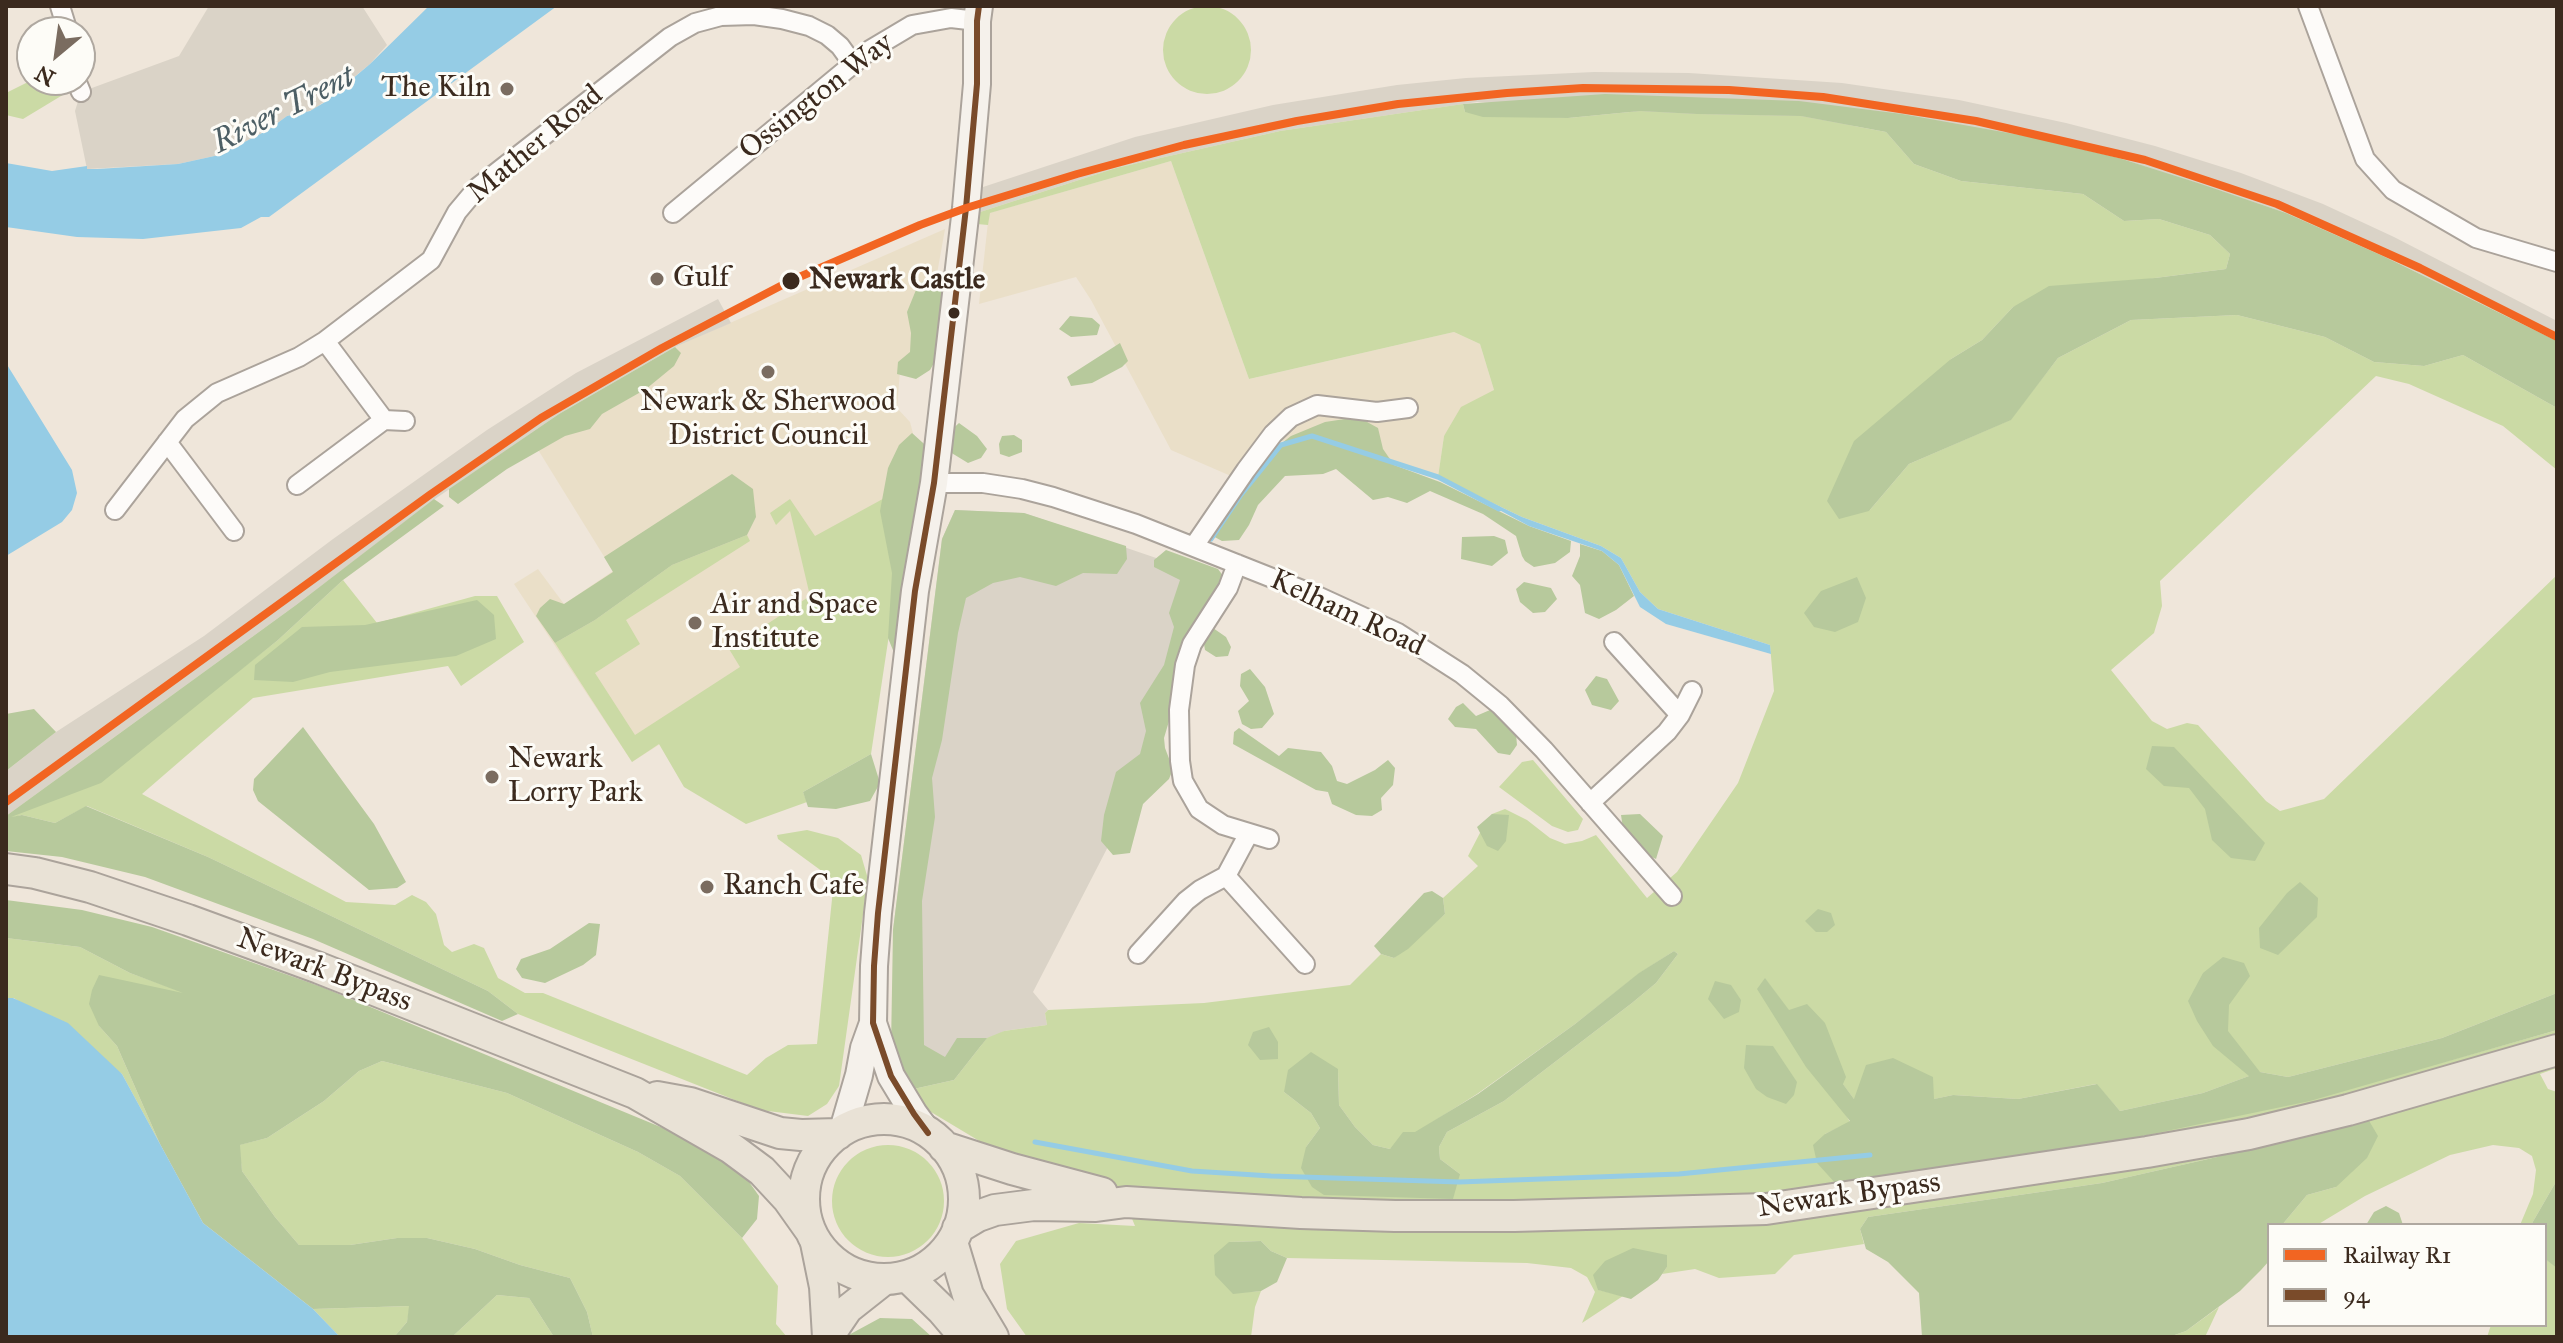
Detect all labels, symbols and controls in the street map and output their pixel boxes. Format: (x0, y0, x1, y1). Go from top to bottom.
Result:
north arrow (16, 16, 96, 96)
street label: Ossington Way (733, 26, 901, 168)
text: N (30, 59, 60, 92)
water label: River Trent (206, 59, 362, 163)
place label: The Kiln (381, 71, 491, 107)
street label: Mather Road (461, 78, 611, 212)
marker: The Kiln (498, 80, 516, 98)
place label: Gulf (673, 261, 729, 297)
place label: Newark Castle (809, 263, 985, 299)
marker: Gulf (648, 270, 666, 288)
marker: Newark Castle (780, 270, 802, 292)
unlabelled marker (946, 305, 962, 321)
marker: Newark & Sherwood District Council (759, 363, 777, 381)
place label: Newark & Sherwood District Council (640, 385, 896, 456)
street label: Kelham Road (1264, 563, 1430, 665)
place label: Air and Space Institute (711, 588, 878, 658)
marker: Air and Space Institute (686, 614, 704, 632)
place label: Newark Lorry Park (508, 742, 643, 812)
marker: Newark Lorry Park (483, 768, 501, 786)
place label: Ranch Cafe (723, 869, 864, 905)
marker: Ranch Cafe (698, 878, 716, 896)
street label: Newark Bypass (231, 921, 417, 1021)
street label: Newark Bypass (1755, 1165, 1943, 1227)
legend (2267, 1223, 2547, 1327)
text: Railway R1 (2343, 1240, 2451, 1270)
text: 94 (2343, 1280, 2369, 1310)

